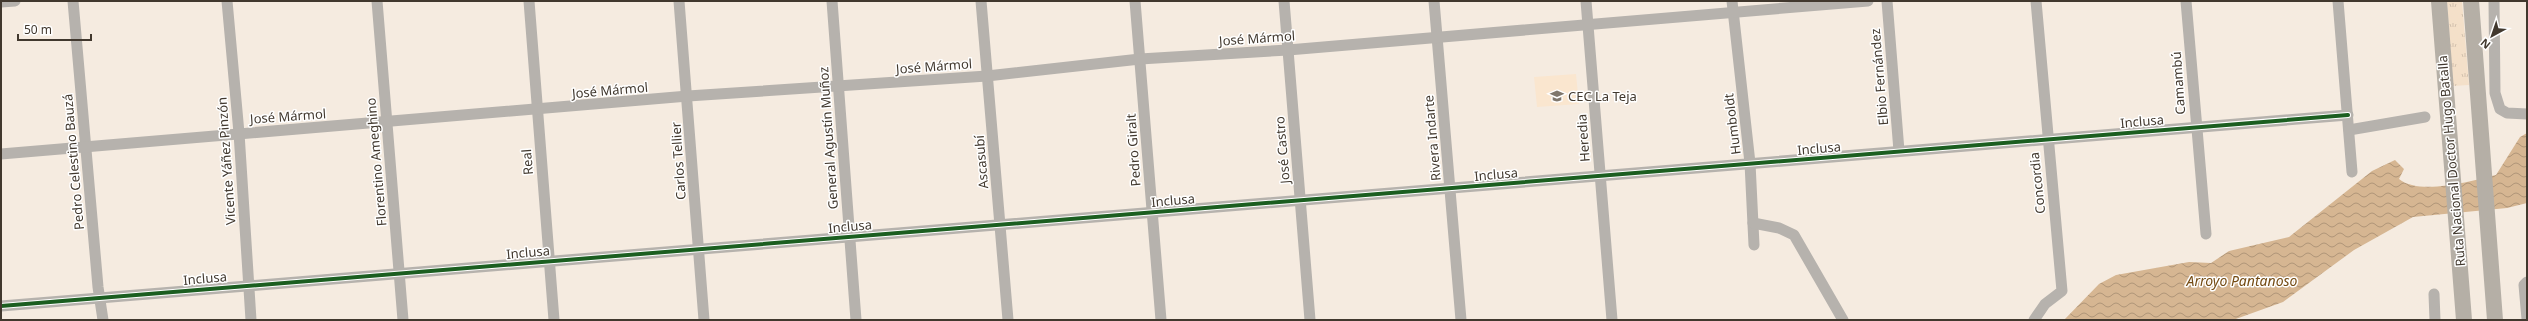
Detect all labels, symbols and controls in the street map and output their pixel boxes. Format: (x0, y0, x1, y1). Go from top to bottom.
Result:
scale bar (18, 16, 91, 42)
north arrow (2472, 16, 2512, 56)
text: 50 m (24, 21, 52, 38)
street label: José Mármol (1216, 26, 1296, 50)
street label: Elbio Fernández (1866, 28, 1892, 126)
text: N (2477, 35, 2494, 53)
street label: Camambú (2167, 51, 2189, 115)
street label: José Mármol (893, 54, 973, 78)
street label: Ruta Nacional Doctor Hugo Batalla (2433, 55, 2469, 267)
street label: General Agustín Muñoz (814, 66, 842, 210)
street label: José Mármol (569, 78, 649, 102)
place label: CEC La Teja (1568, 87, 1637, 105)
school or university icon: CEC La Teja (1549, 88, 1565, 104)
street label: Humboldt (1719, 92, 1745, 156)
street label: Pedro Celestino Bauzá (58, 93, 88, 231)
street label: Rivera Indarte (1419, 94, 1445, 182)
street label: Vicente Yáñez Pinzón (213, 96, 239, 226)
street label: Florentino Ameghino (361, 97, 391, 227)
street label: José Mármol (247, 104, 327, 128)
street label: Inclusa (2120, 110, 2164, 132)
street label: Pedro Giralt (1121, 113, 1145, 187)
street label: Heredia (1572, 113, 1594, 163)
street label: José Castro (1270, 115, 1294, 187)
street label: Carlos Tellier (666, 121, 690, 201)
street label: Ascasubí (970, 134, 992, 190)
street label: Inclusa (1797, 137, 1841, 159)
street label: Real (517, 148, 537, 176)
street label: Concordia (2025, 151, 2049, 215)
street label: Inclusa (1474, 163, 1518, 185)
street label: Inclusa (1151, 189, 1195, 211)
street label: Inclusa (828, 215, 872, 237)
street label: Inclusa (506, 241, 550, 263)
street label: Inclusa (183, 267, 227, 289)
water label: Arroyo Pantanoso (2186, 271, 2298, 290)

